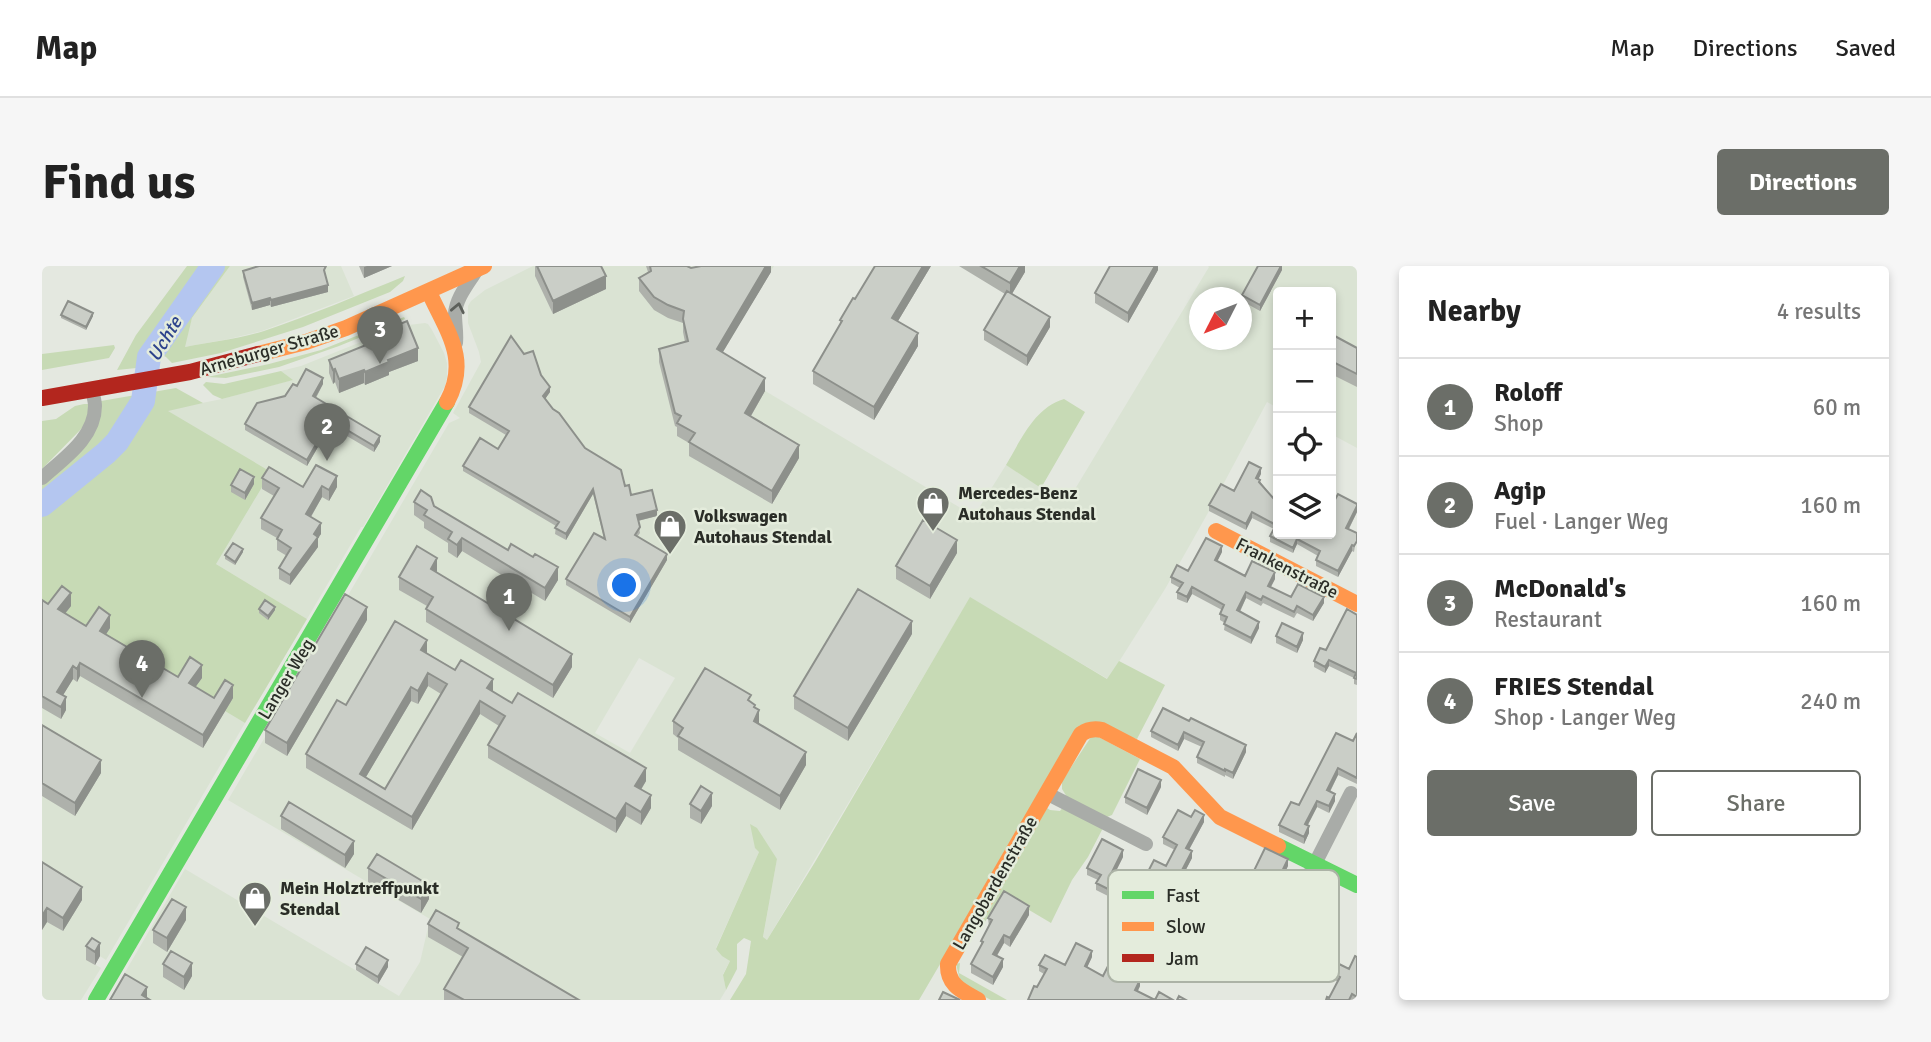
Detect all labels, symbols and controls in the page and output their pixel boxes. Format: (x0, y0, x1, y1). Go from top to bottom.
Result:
text: Map (35, 28, 97, 69)
text: Map (1610, 33, 1655, 63)
text: Directions (1693, 33, 1798, 63)
text: Saved (1836, 33, 1896, 63)
button: Directions (1717, 149, 1889, 215)
text: Find us (42, 152, 195, 212)
north arrow (1189, 287, 1252, 350)
map controls (1273, 287, 1336, 539)
button: + (1273, 287, 1336, 350)
text: Nearby (1427, 293, 1521, 330)
text: 4 results (1777, 297, 1861, 326)
one-way arrow (450, 302, 465, 314)
pin: 3 (357, 306, 403, 364)
water label: Uchte (142, 311, 188, 366)
street label: Arneburger Straße (197, 320, 341, 380)
button: − (1273, 350, 1336, 413)
text: Roloff (1494, 377, 1562, 409)
text: 1 (1444, 393, 1456, 422)
text: 60 m (1813, 393, 1861, 422)
pin: 2 (304, 403, 350, 461)
text: Shop (1494, 409, 1543, 438)
button: locate (1273, 413, 1336, 476)
text: Agip (1494, 475, 1546, 507)
button: layers (1273, 476, 1336, 539)
place label: Mercedes-Benz Autohaus Stendal (958, 482, 1096, 525)
shop icon: Mercedes-Benz Autohaus Stendal (914, 484, 952, 533)
text: 2 (1444, 491, 1456, 520)
text: 160 m (1800, 491, 1861, 520)
place label: Volkswagen Autohaus Stendal (694, 505, 832, 548)
shop icon: Volkswagen Autohaus Stendal (651, 507, 689, 556)
text: Fuel · Langer Weg (1494, 507, 1669, 536)
street label: Frankenstraße (1232, 533, 1342, 603)
your location (607, 568, 641, 602)
pin: 1 (486, 573, 532, 631)
text: McDonald's (1494, 573, 1626, 605)
text: 3 (1444, 589, 1456, 618)
text: 160 m (1800, 589, 1861, 618)
text: Restaurant (1494, 605, 1602, 634)
street label: Langer Weg (253, 635, 319, 723)
pin: 4 (119, 640, 165, 698)
text: FRIES Stendal (1494, 671, 1654, 703)
text: 4 (1444, 687, 1456, 716)
text: 240 m (1800, 687, 1861, 716)
text: Shop · Langer Weg (1494, 703, 1676, 732)
button: Save (1427, 770, 1637, 836)
button: Share (1651, 770, 1861, 836)
street label: Langobardenstraße (948, 812, 1042, 954)
legend (1108, 870, 1339, 982)
place label: Mein Holztreffpunkt Stendal (280, 877, 439, 920)
shop icon: Mein Holztreffpunkt Stendal (236, 879, 274, 928)
text: Fast (1166, 884, 1200, 908)
text: Slow (1166, 915, 1206, 939)
text: Jam (1166, 947, 1199, 971)

